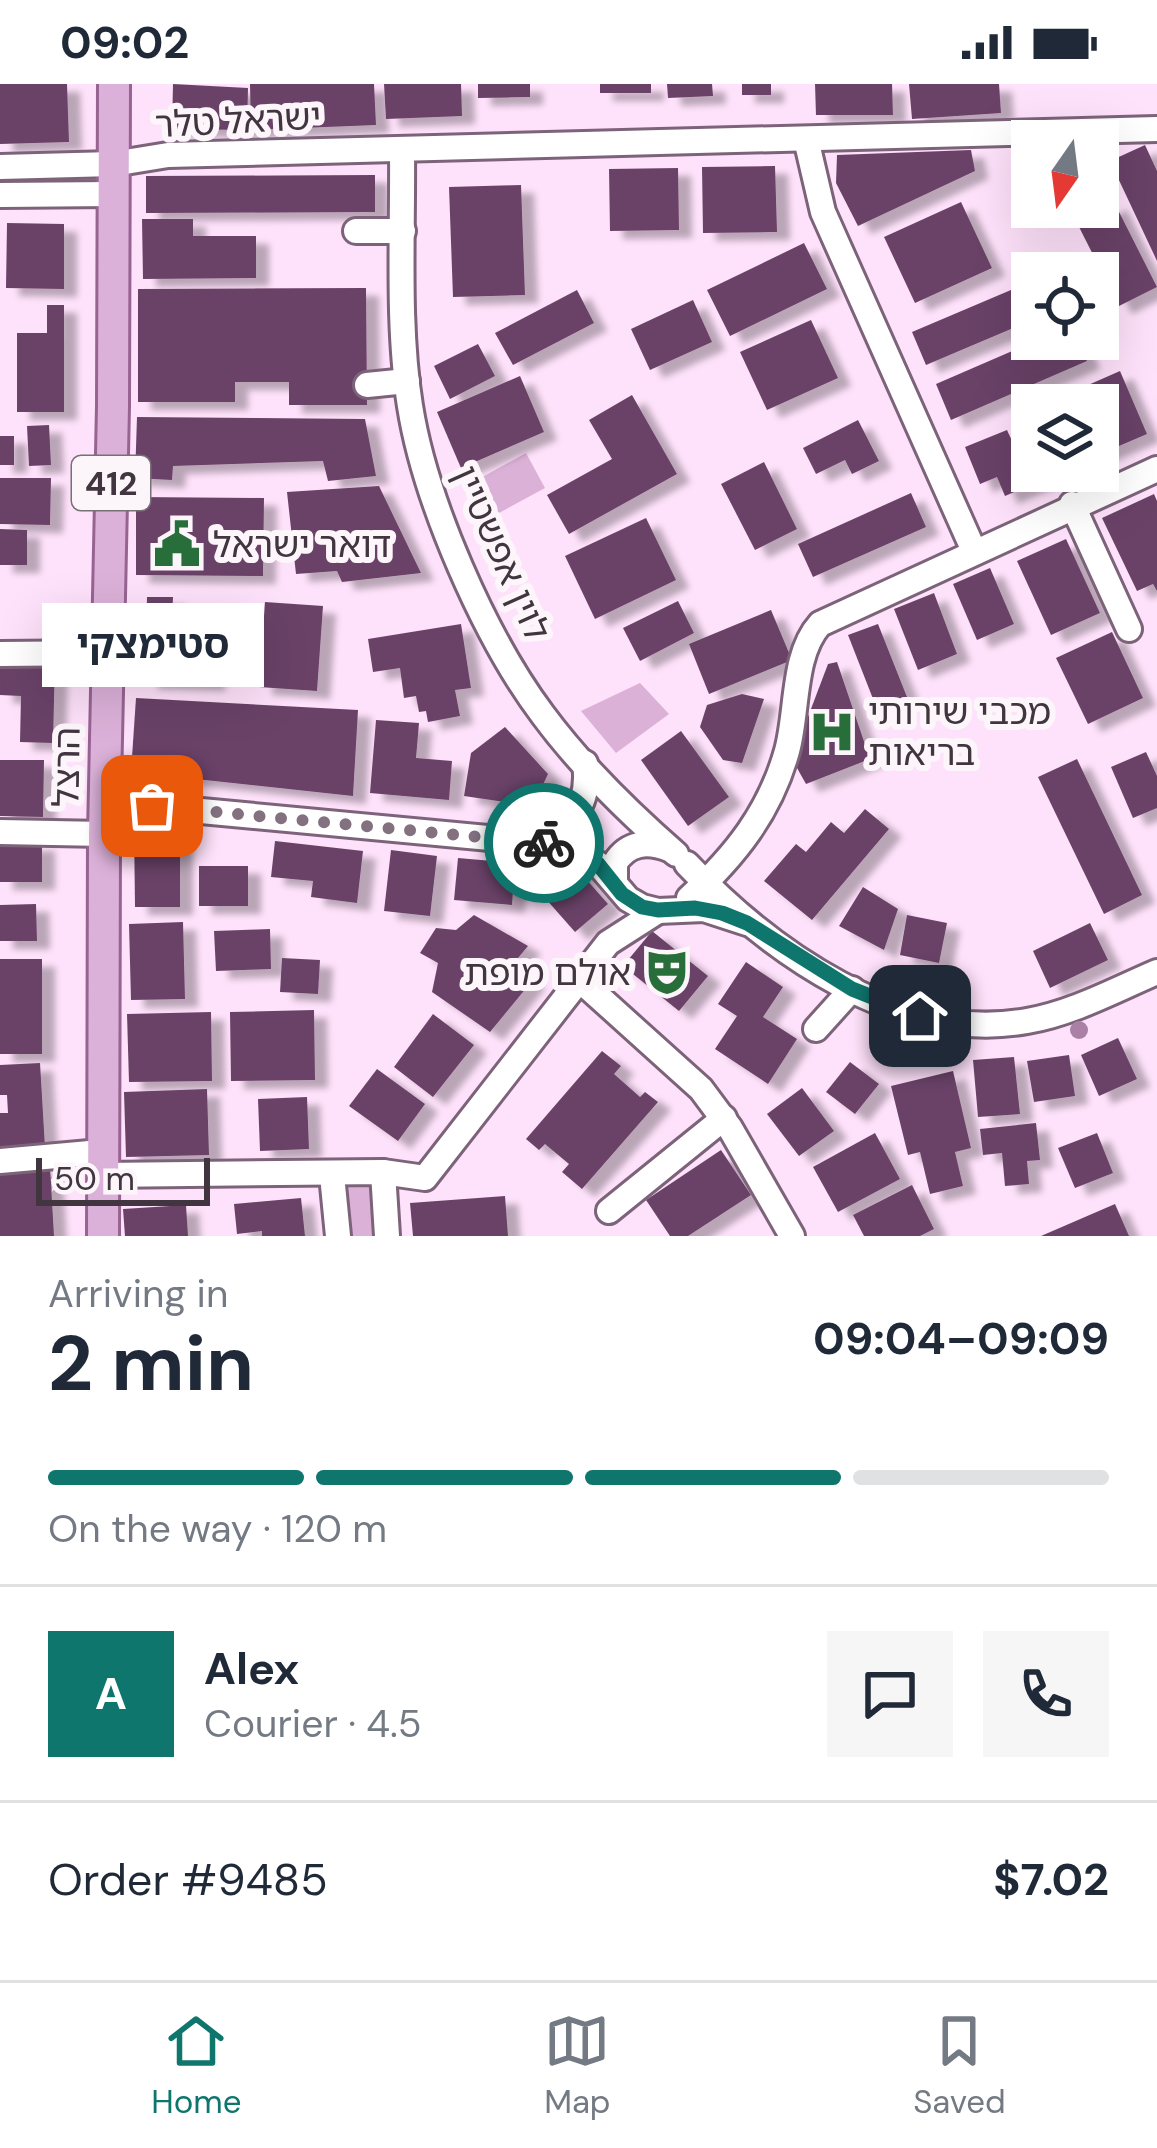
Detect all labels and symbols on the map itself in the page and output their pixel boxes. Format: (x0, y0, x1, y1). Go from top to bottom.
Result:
street label: ישראל טלר (154, 93, 323, 148)
north arrow (1011, 120, 1119, 228)
road number: 412 (72, 456, 150, 510)
street label: לוין אפשטיין (442, 458, 561, 648)
public building icon: דואר ישראל (152, 519, 202, 569)
place label: דואר ישראל (213, 521, 391, 568)
callout: סטימצקי (41, 602, 263, 686)
place label: מכבי שירותי בריאות (868, 688, 1051, 776)
hospital icon: מכבי שירותי בריאות (807, 707, 857, 757)
street label: הרצל (42, 726, 91, 808)
pin (101, 755, 203, 857)
courier (484, 783, 604, 903)
theatre icon: אולם מופת (642, 947, 692, 997)
place label: אולם מופת (464, 949, 631, 996)
pin (869, 965, 971, 1067)
scale bar (36, 1152, 210, 1205)

